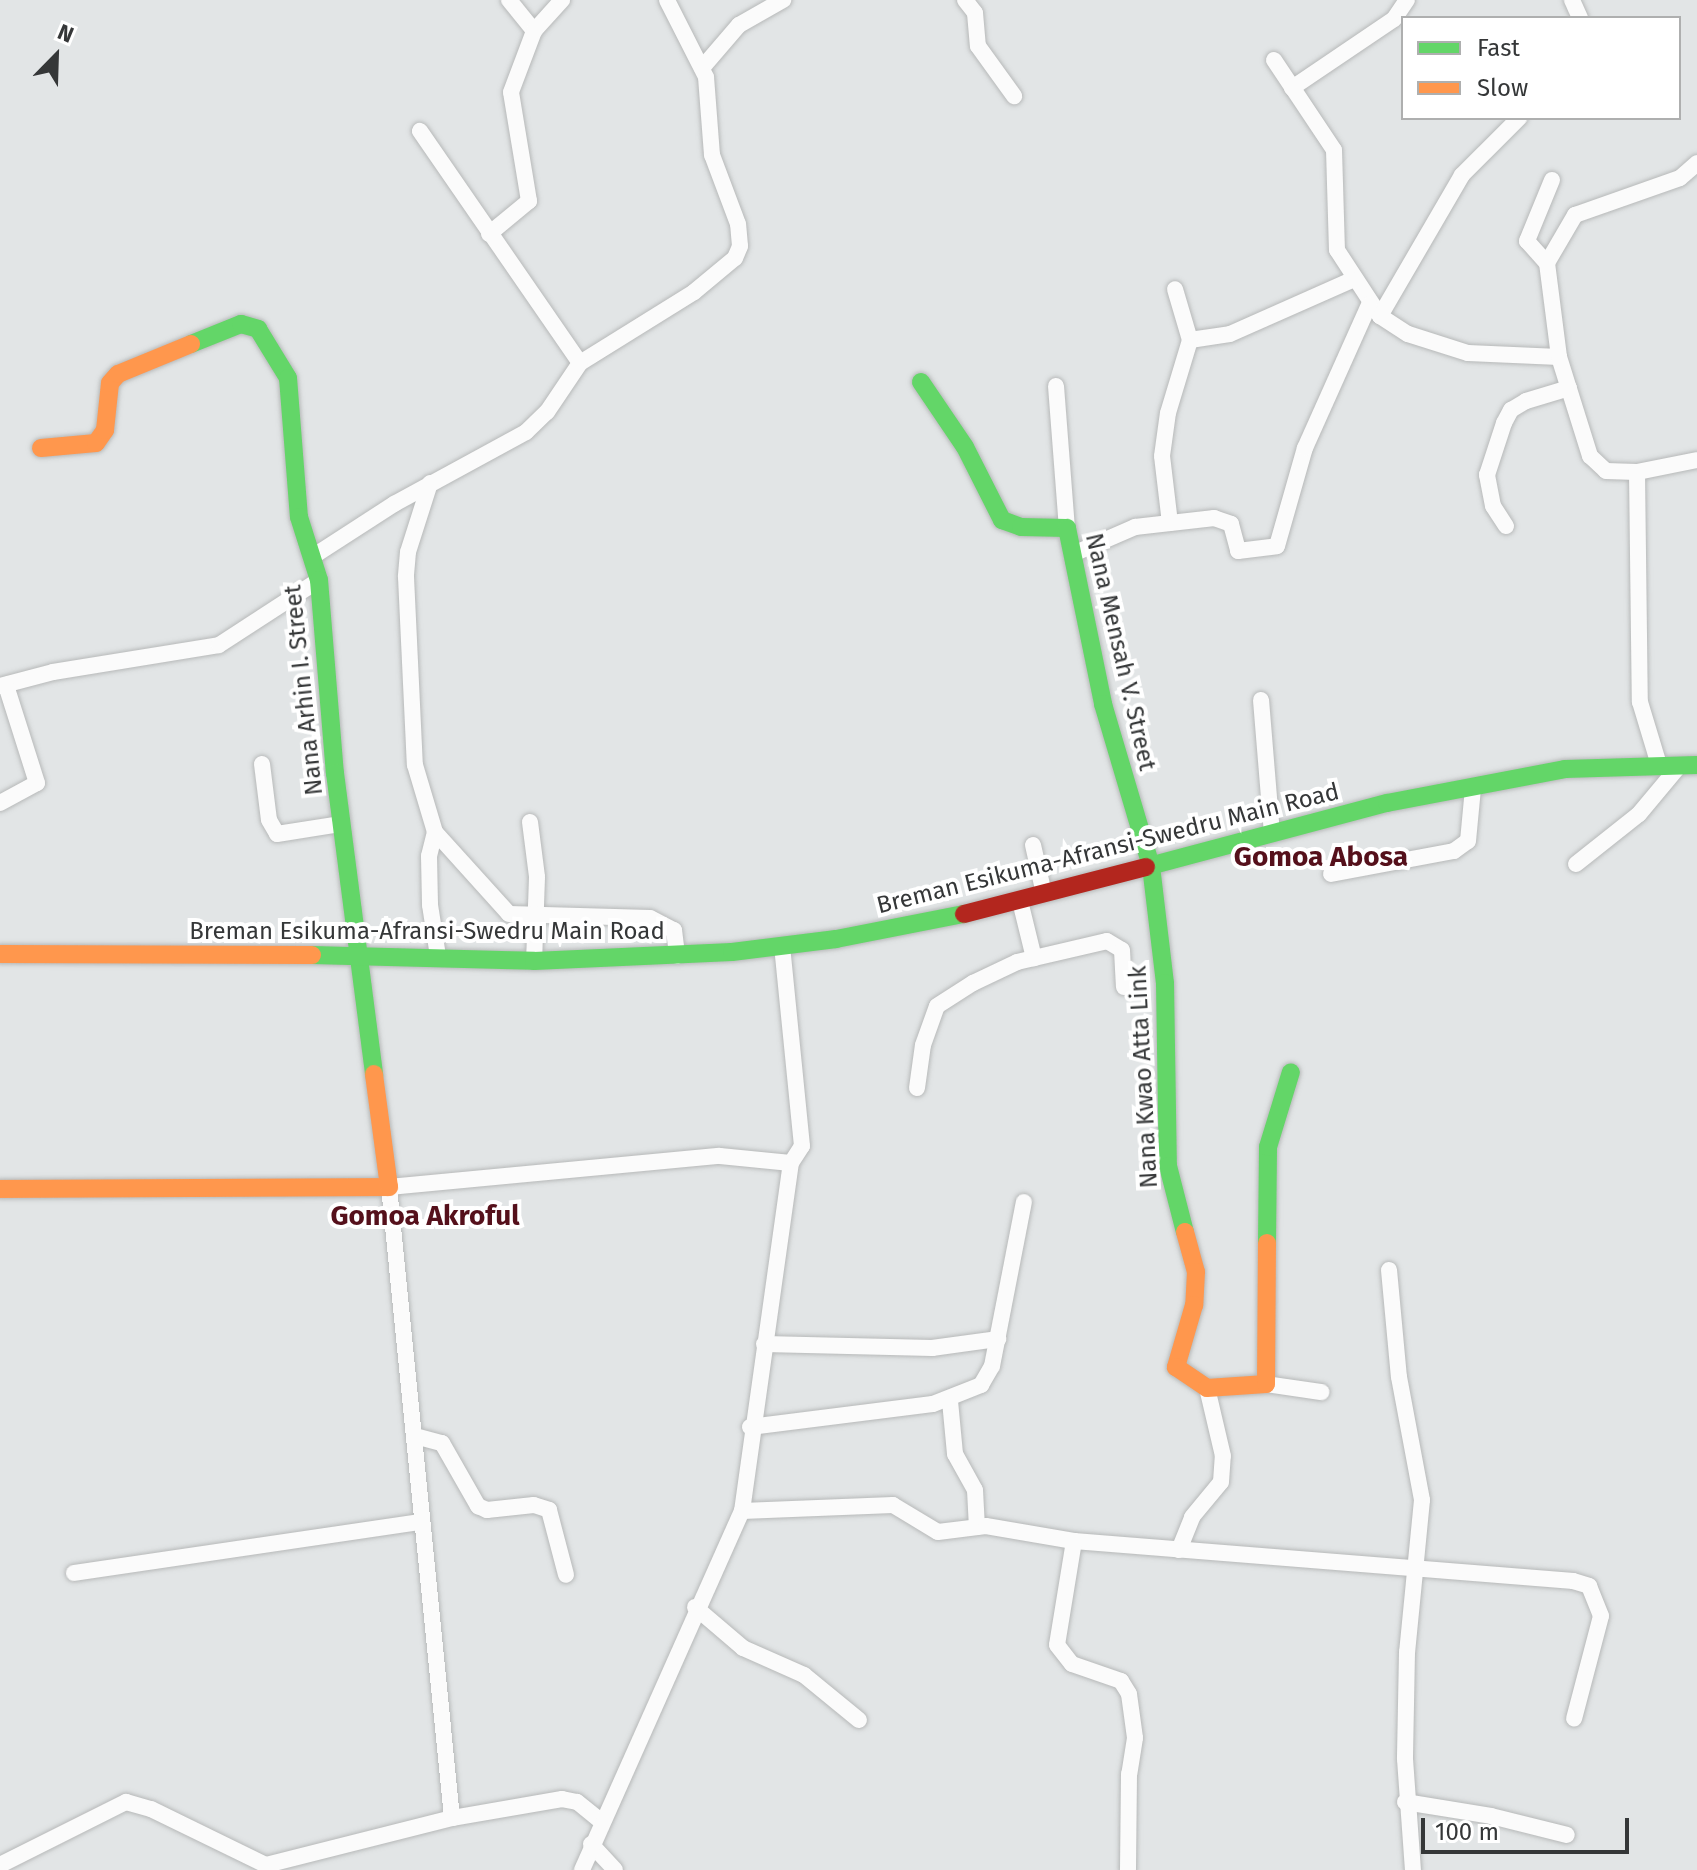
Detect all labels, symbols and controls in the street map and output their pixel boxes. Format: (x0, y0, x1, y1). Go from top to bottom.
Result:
north arrow (16, 16, 96, 96)
legend (1401, 16, 1681, 120)
text: N (54, 18, 78, 49)
text: Fast (1477, 34, 1520, 62)
text: Slow (1477, 74, 1528, 102)
street label: Nana Mensah V. Street (1079, 531, 1161, 773)
street label: Nana Arhin I. Street (279, 583, 329, 797)
street label: Breman Esikuma-Afransi-Swedru Main Road (874, 778, 1342, 920)
district label: Gomoa Abosa (1234, 840, 1408, 874)
street label: Breman Esikuma-Afransi-Swedru Main Road (189, 918, 665, 946)
street label: Nana Kwao Atta Link (1124, 965, 1164, 1189)
district label: Gomoa Akroful (330, 1199, 520, 1233)
scale bar (1425, 1802, 1633, 1852)
text: 100 m (1435, 1818, 1499, 1846)

